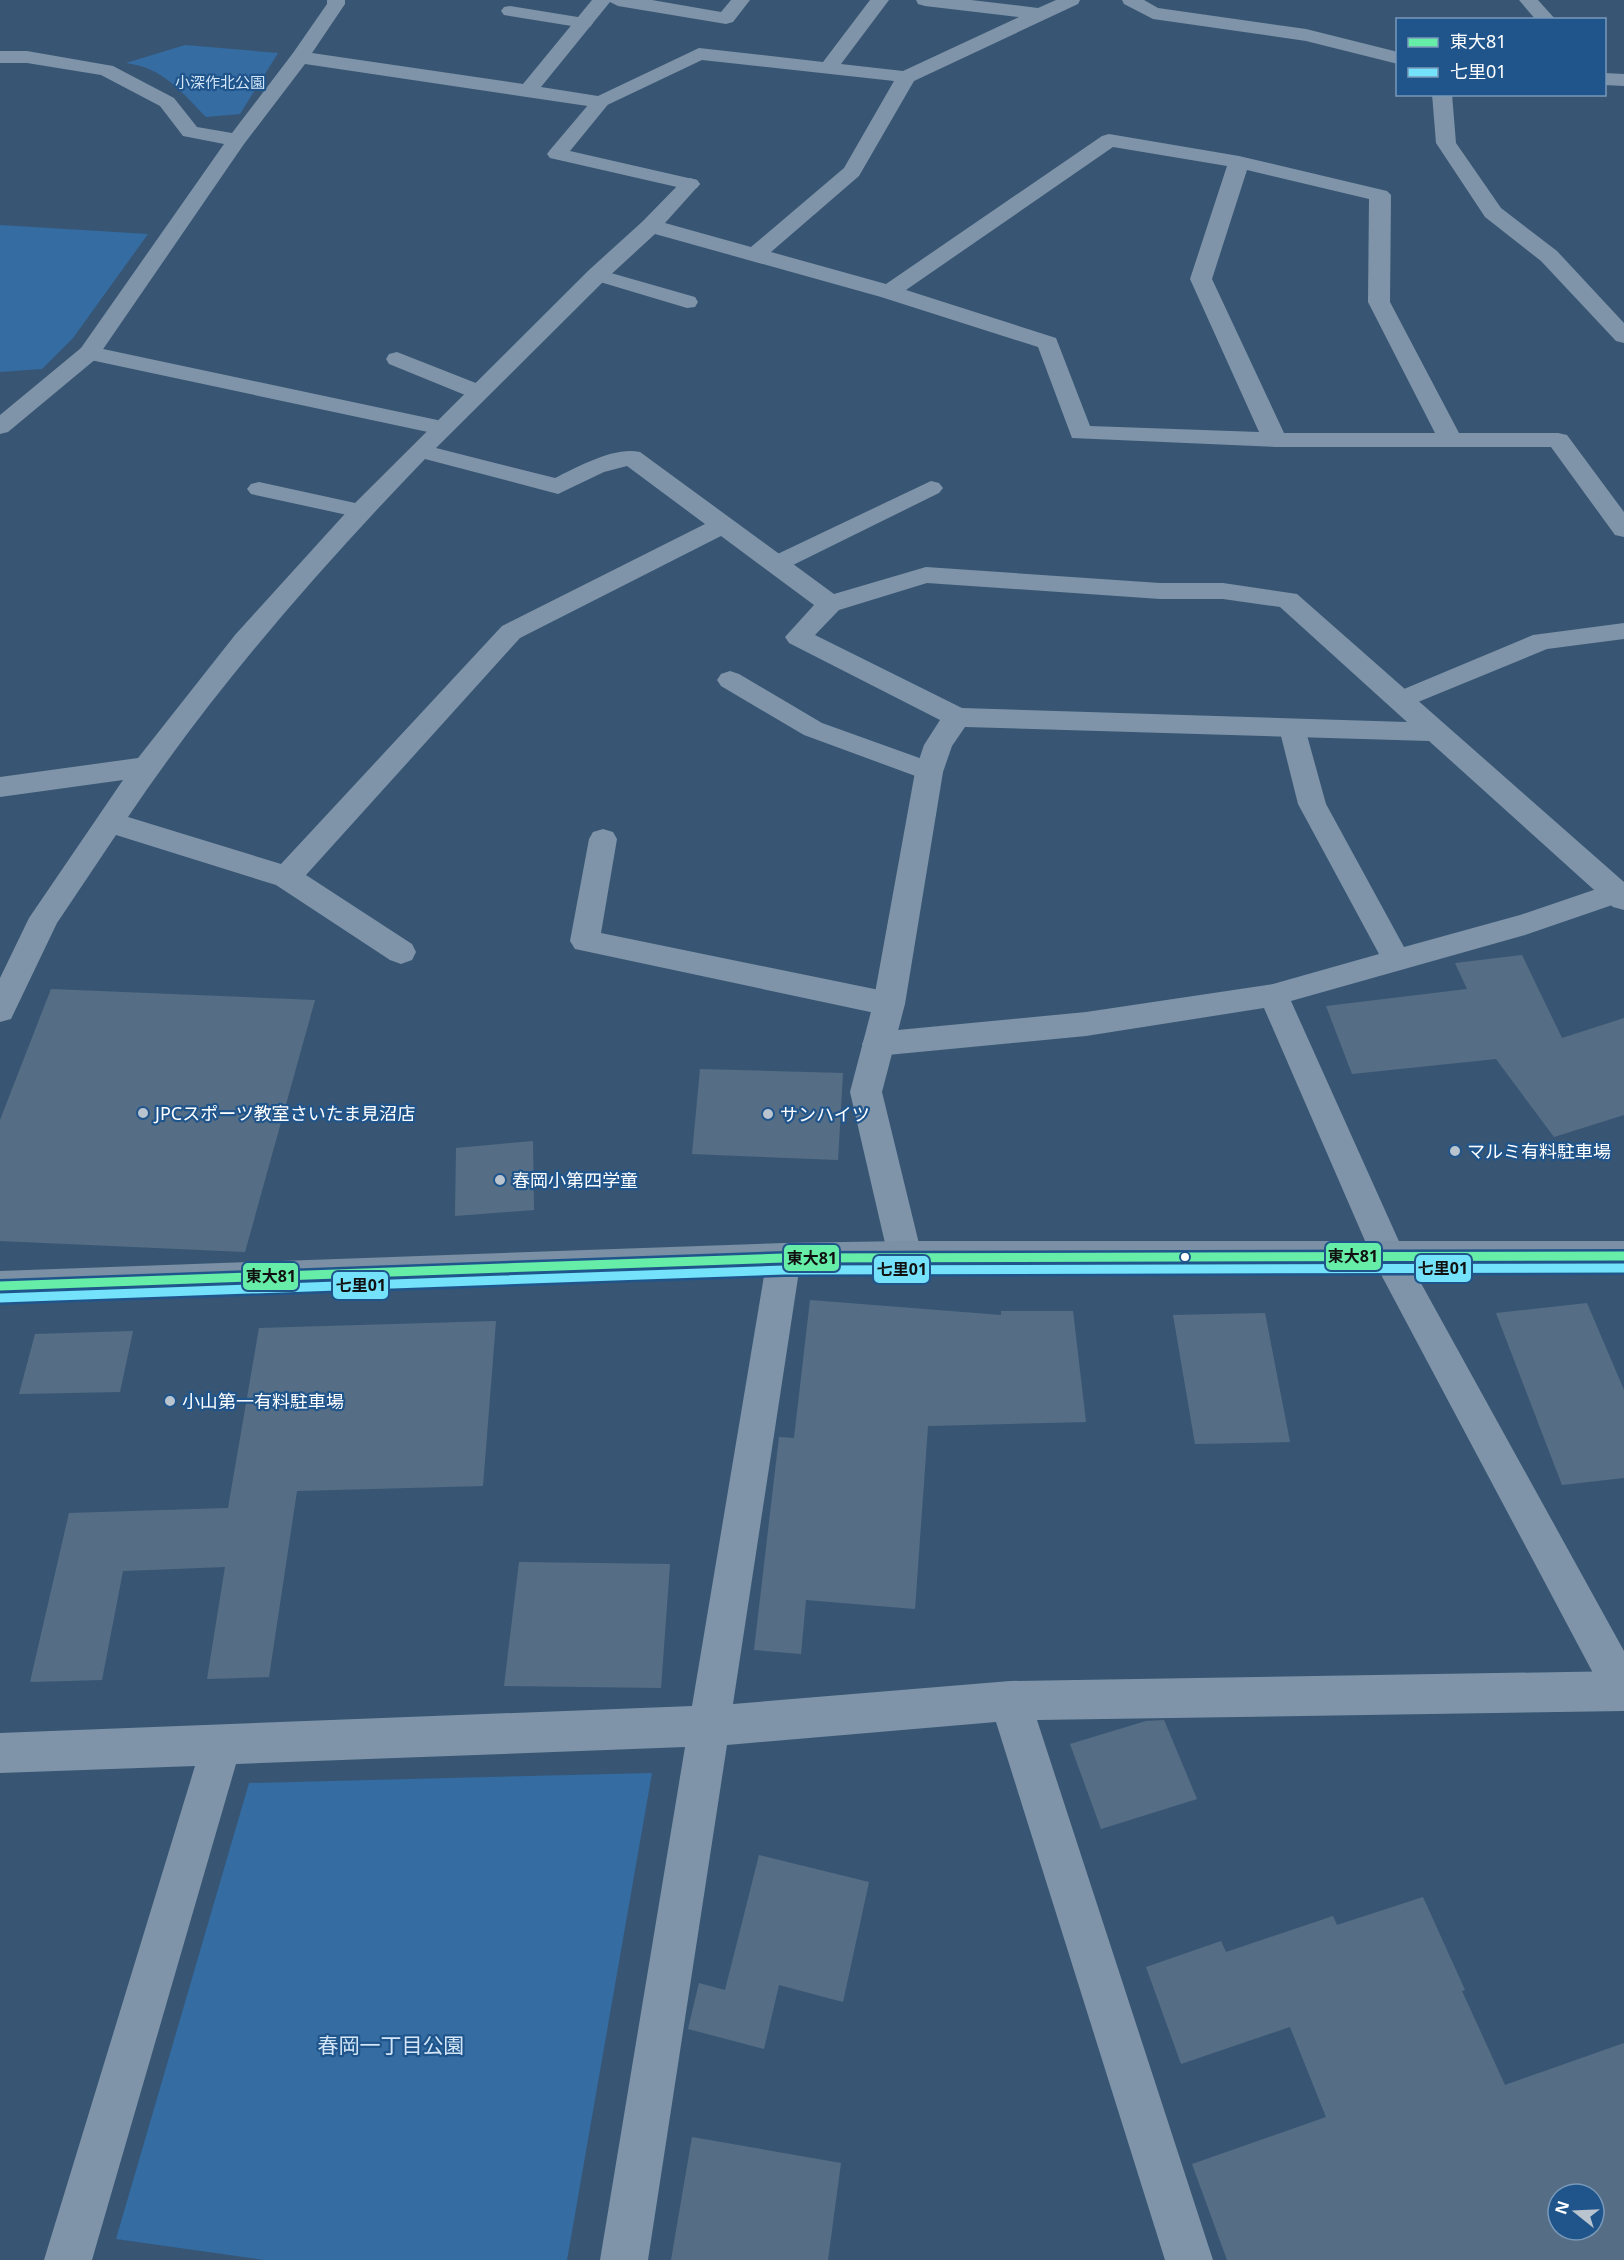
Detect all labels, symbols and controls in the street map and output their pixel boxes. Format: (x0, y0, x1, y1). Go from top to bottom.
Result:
legend (1396, 18, 1606, 96)
text: 東大81 (1450, 29, 1507, 53)
text: 七里01 (1450, 59, 1507, 83)
park label: 小深作北公園 (175, 72, 265, 92)
place label: JPCスポーツ教室さいたま見沼店 (153, 1101, 415, 1125)
place label: サンハイツ (780, 1102, 870, 1126)
marker: JPCスポーツ教室さいたま見沼店 (136, 1106, 150, 1120)
marker: サンハイツ (761, 1107, 775, 1121)
place label: マルミ有料駐車場 (1467, 1139, 1611, 1163)
marker: マルミ有料駐車場 (1448, 1144, 1462, 1158)
place label: 春岡小第四学童 (512, 1168, 638, 1192)
marker: 春岡小第四学童 (493, 1173, 507, 1187)
line badge: 東大81 (1325, 1242, 1382, 1271)
line badge: 東大81 (783, 1244, 840, 1272)
text: 東大81 (1328, 1245, 1378, 1267)
text: 東大81 (787, 1247, 837, 1269)
unlabelled marker (1179, 1251, 1191, 1263)
line badge: 七里01 (1415, 1254, 1472, 1283)
line badge: 七里01 (873, 1255, 930, 1284)
text: 七里01 (1418, 1257, 1468, 1279)
text: 七里01 (877, 1258, 927, 1280)
line badge: 東大81 (242, 1262, 299, 1291)
text: 東大81 (246, 1265, 296, 1287)
line badge: 七里01 (332, 1271, 389, 1300)
text: 七里01 (336, 1274, 386, 1296)
place label: 小山第一有料駐車場 (182, 1389, 344, 1413)
marker: 小山第一有料駐車場 (163, 1394, 177, 1408)
park label: 春岡一丁目公園 (318, 2031, 465, 2059)
north arrow (1546, 2182, 1606, 2242)
text: N (1549, 2198, 1574, 2217)

